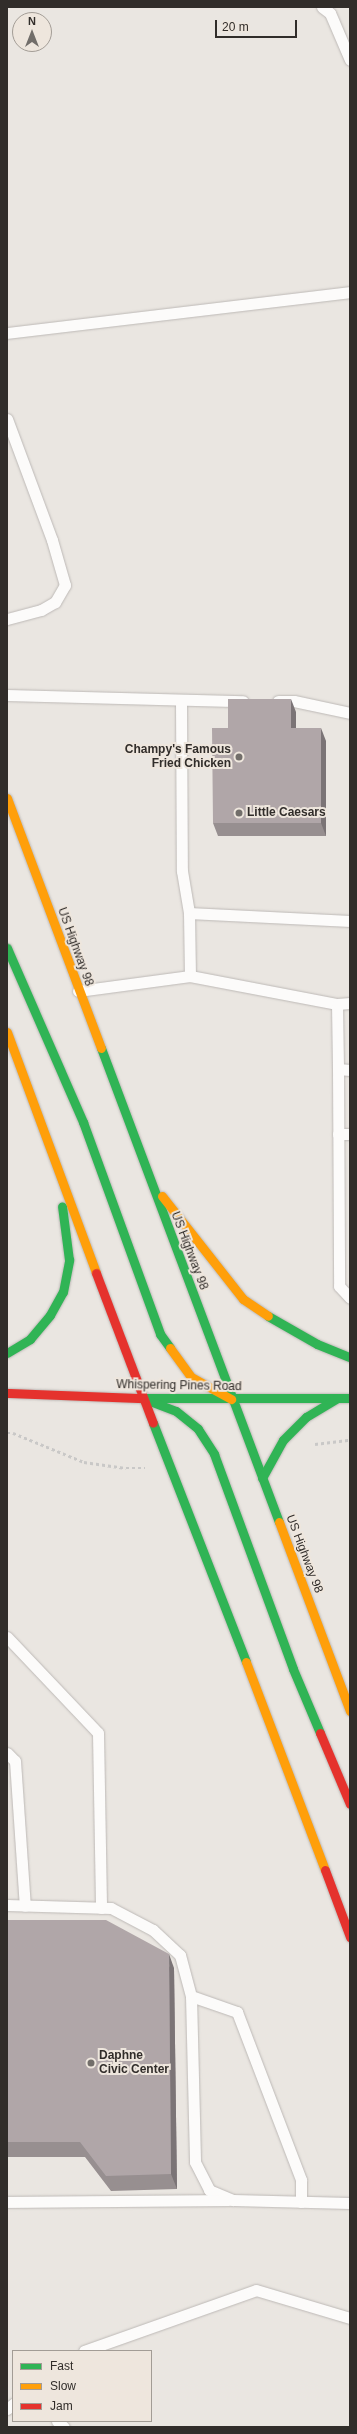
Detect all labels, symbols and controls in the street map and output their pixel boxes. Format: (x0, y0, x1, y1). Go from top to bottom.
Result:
north arrow (12, 12, 52, 52)
scale bar (217, 12, 299, 38)
text: N (28, 15, 36, 27)
text: 20 m (222, 20, 249, 34)
place label: Champy's Famous Fried Chicken (125, 743, 231, 771)
marker: Champy's Famous Fried Chicken (234, 752, 244, 762)
place label: Little Caesars (247, 806, 326, 820)
marker: Little Caesars (234, 808, 244, 818)
street label: US Highway 98 (54, 906, 96, 988)
street label: US Highway 98 (167, 1210, 211, 1292)
street label: Whispering Pines Road (116, 1378, 242, 1394)
street label: US Highway 98 (282, 1513, 326, 1595)
place label: Daphne Civic Center (99, 2049, 169, 2077)
marker: Daphne Civic Center (86, 2058, 96, 2068)
legend (12, 2350, 152, 2422)
text: Fast (50, 2359, 73, 2373)
text: Slow (50, 2379, 76, 2393)
text: Jam (50, 2399, 73, 2413)

